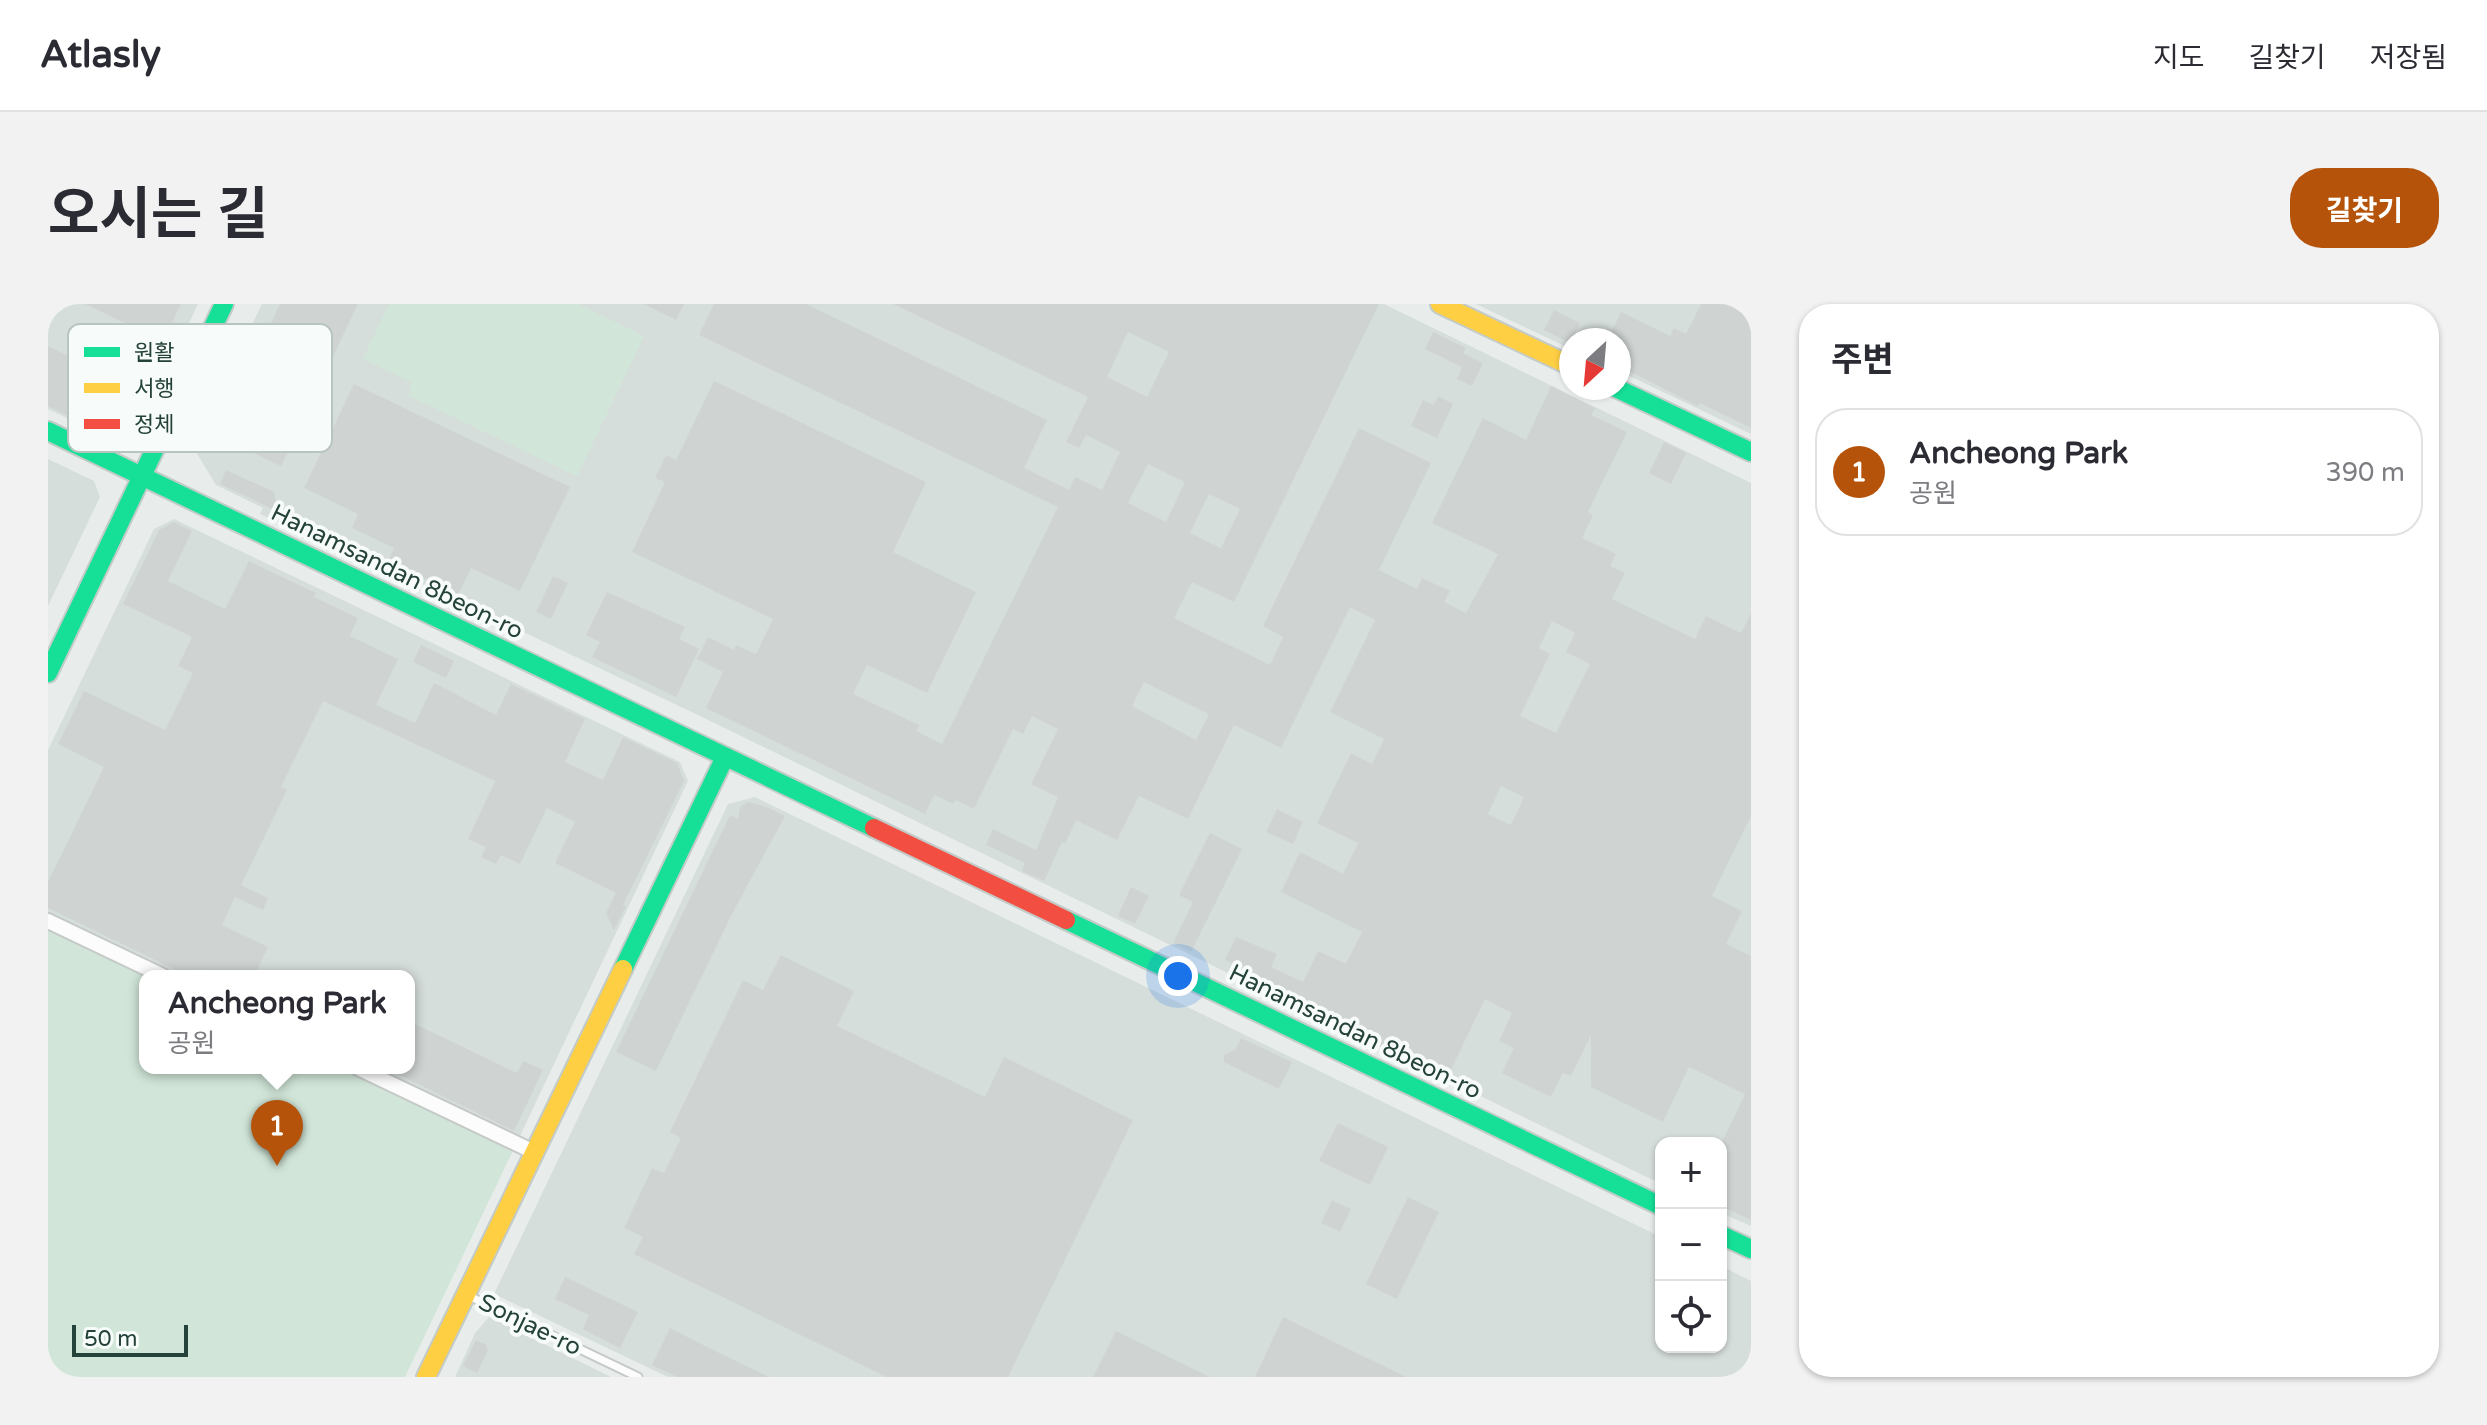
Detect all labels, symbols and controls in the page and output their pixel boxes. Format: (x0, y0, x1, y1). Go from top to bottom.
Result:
text: Atlasly (40, 32, 161, 78)
text: 지도 (2153, 41, 2204, 75)
text: 길찾기 (2248, 41, 2326, 75)
text: 저장됨 (2370, 41, 2447, 75)
button: 길찾기 (2290, 168, 2439, 248)
text: 오시는 길 (48, 182, 269, 249)
legend (68, 324, 332, 452)
north arrow (1559, 328, 1631, 400)
text: 원활 (134, 340, 174, 366)
text: 주변 (1831, 340, 1894, 381)
text: 서행 (134, 376, 174, 402)
text: 정체 (134, 412, 174, 438)
text: Ancheong Park (1909, 435, 2128, 472)
text: 1 (1851, 457, 1867, 488)
text: 390 m (2325, 457, 2405, 488)
text: 공원 (1909, 478, 1957, 509)
street label: Hanamsandan 8beon-ro (266, 498, 528, 646)
your location (1158, 956, 1198, 996)
street label: Hanamsandan 8beon-ro (1224, 958, 1486, 1106)
popup (139, 970, 415, 1074)
text: Ancheong Park (167, 985, 387, 1022)
text: 공원 (167, 1028, 215, 1059)
pin: 1 (251, 1100, 303, 1166)
map controls (1655, 1137, 1727, 1353)
button: + (1655, 1137, 1727, 1209)
button: − (1655, 1209, 1727, 1281)
button: locate (1655, 1281, 1727, 1353)
street label: Sonjae-ro (474, 1288, 586, 1362)
scale bar (72, 1321, 188, 1357)
text: 50 m (84, 1326, 138, 1352)

